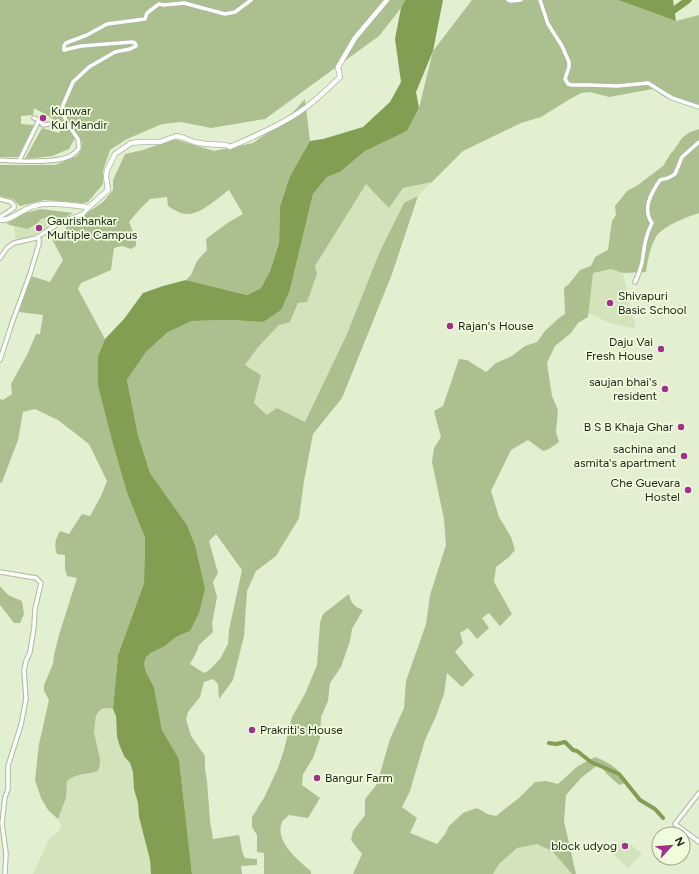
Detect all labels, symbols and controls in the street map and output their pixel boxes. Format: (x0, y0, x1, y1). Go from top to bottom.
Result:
place label: Kunwar Kul Mandir (51, 104, 107, 132)
marker: Kunwar Kul Mandir (38, 113, 48, 123)
place label: Gaurishankar Multiple Campus (47, 214, 138, 242)
marker: Gaurishankar Multiple Campus (34, 223, 44, 233)
place label: Shivapuri Basic School (618, 289, 686, 317)
marker: Shivapuri Basic School (605, 298, 615, 308)
place label: Rajan's House (458, 319, 534, 333)
marker: Rajan's House (445, 321, 455, 331)
place label: Daju Vai Fresh House (586, 335, 653, 363)
marker: Daju Vai Fresh House (656, 344, 666, 354)
place label: saujan bhai's resident (589, 375, 657, 403)
marker: saujan bhai's resident (660, 384, 670, 394)
place label: B S B Khaja Ghar (584, 420, 673, 434)
marker: B S B Khaja Ghar (676, 422, 686, 432)
place label: sachina and asmita's apartment (574, 442, 676, 470)
marker: sachina and asmita's apartment (679, 451, 689, 461)
place label: Che Guevara Hostel (611, 476, 680, 504)
marker: Che Guevara Hostel (683, 485, 693, 495)
place label: Prakriti's House (260, 723, 343, 737)
marker: Prakriti's House (247, 725, 257, 735)
place label: Bangur Farm (325, 771, 393, 785)
marker: Bangur Farm (312, 773, 322, 783)
north arrow (651, 826, 691, 866)
text: N (672, 835, 687, 849)
place label: block udyog (551, 839, 617, 853)
marker: block udyog (620, 841, 630, 851)

